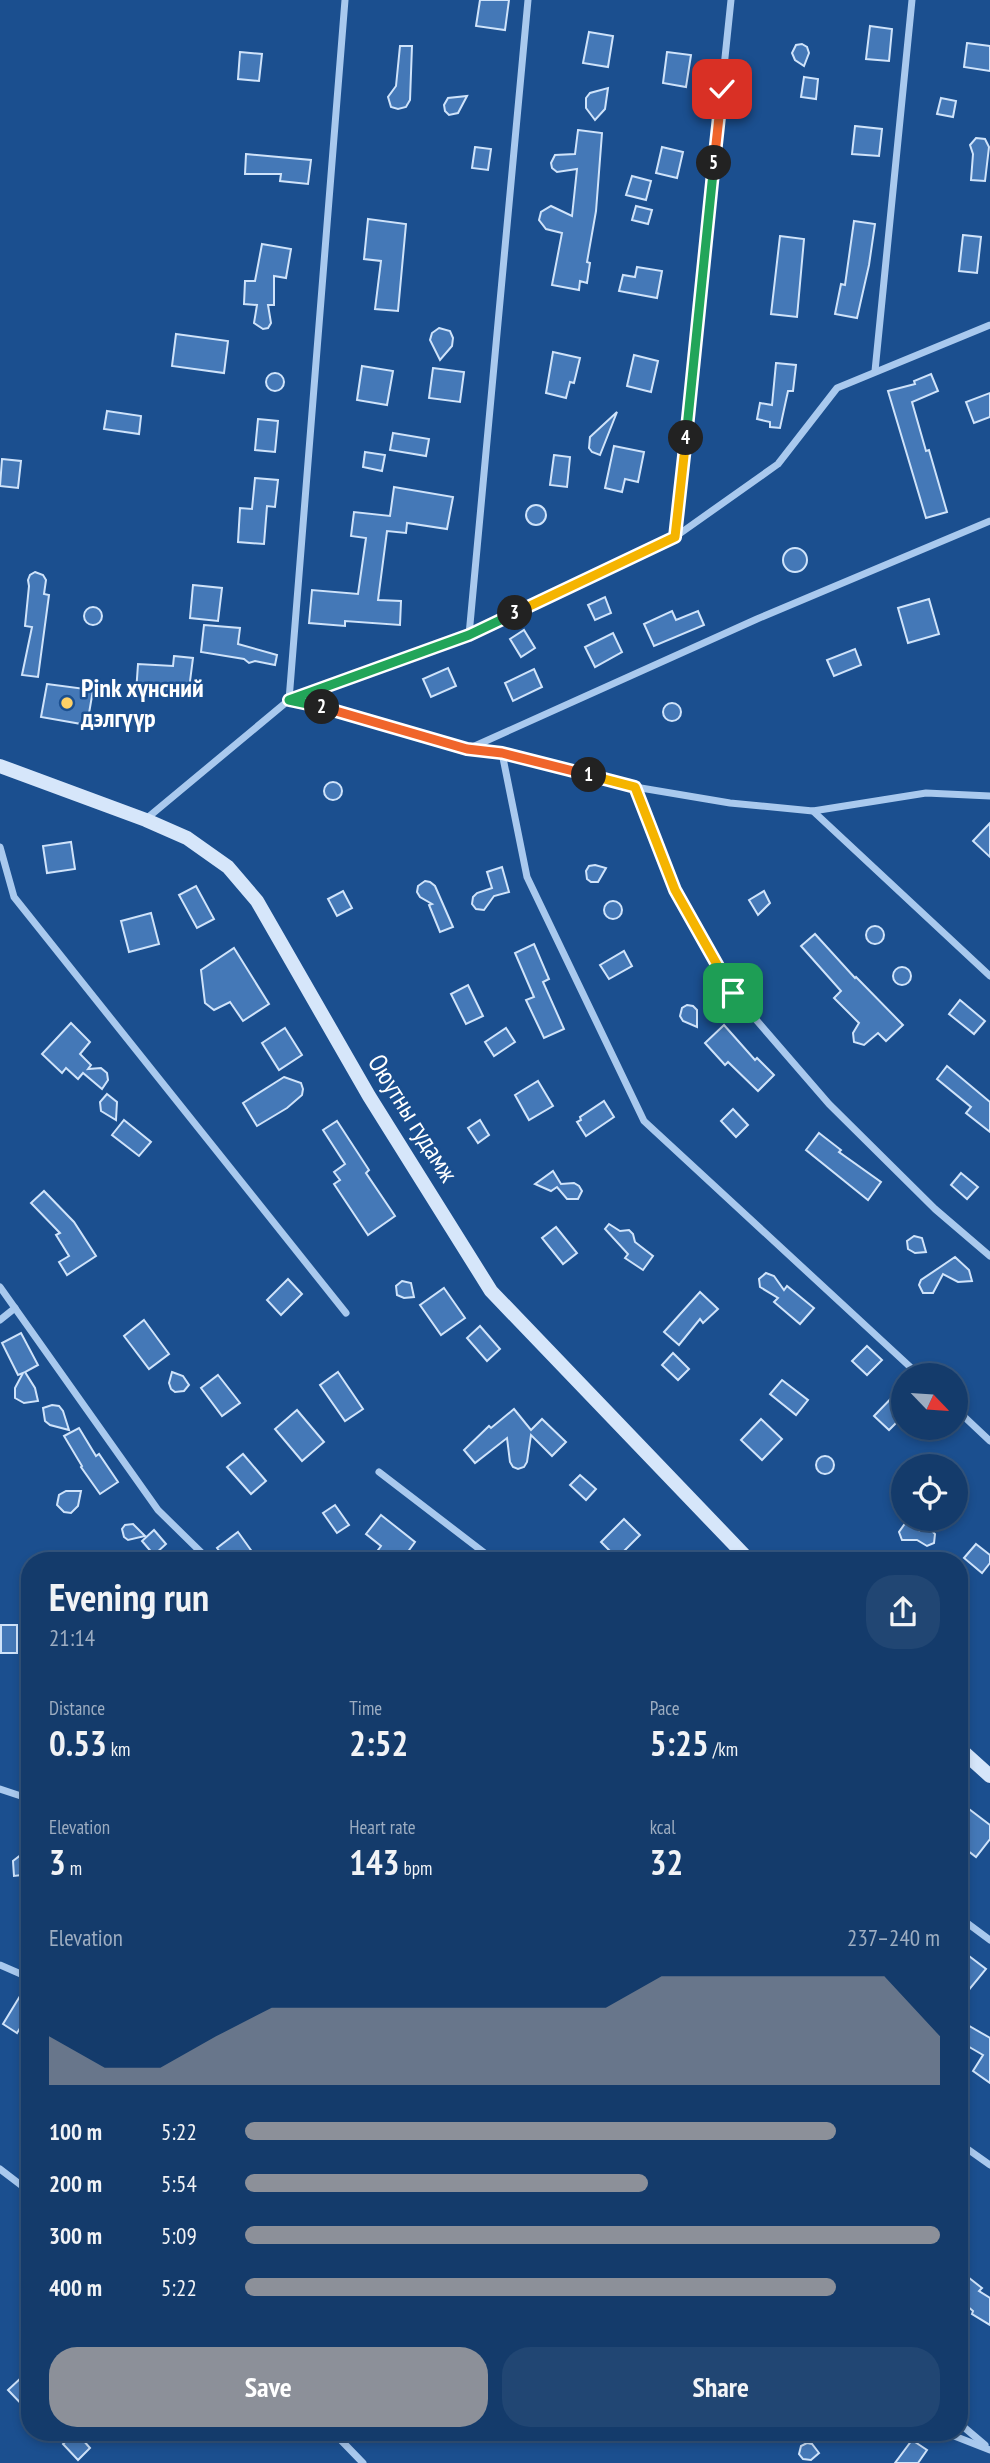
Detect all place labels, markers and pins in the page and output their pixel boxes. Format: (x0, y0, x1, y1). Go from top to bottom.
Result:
pin (692, 59, 752, 119)
pin: 5 (696, 146, 732, 180)
pin: 4 (668, 420, 704, 456)
pin: 3 (498, 596, 532, 630)
place label: Pink хүнсний дэлгүүр (80, 671, 204, 734)
pin: 2 (304, 690, 340, 724)
marker: Pink хүнсний дэлгүүр (59, 695, 75, 711)
pin: 1 (572, 758, 606, 792)
pin (703, 963, 763, 1023)

